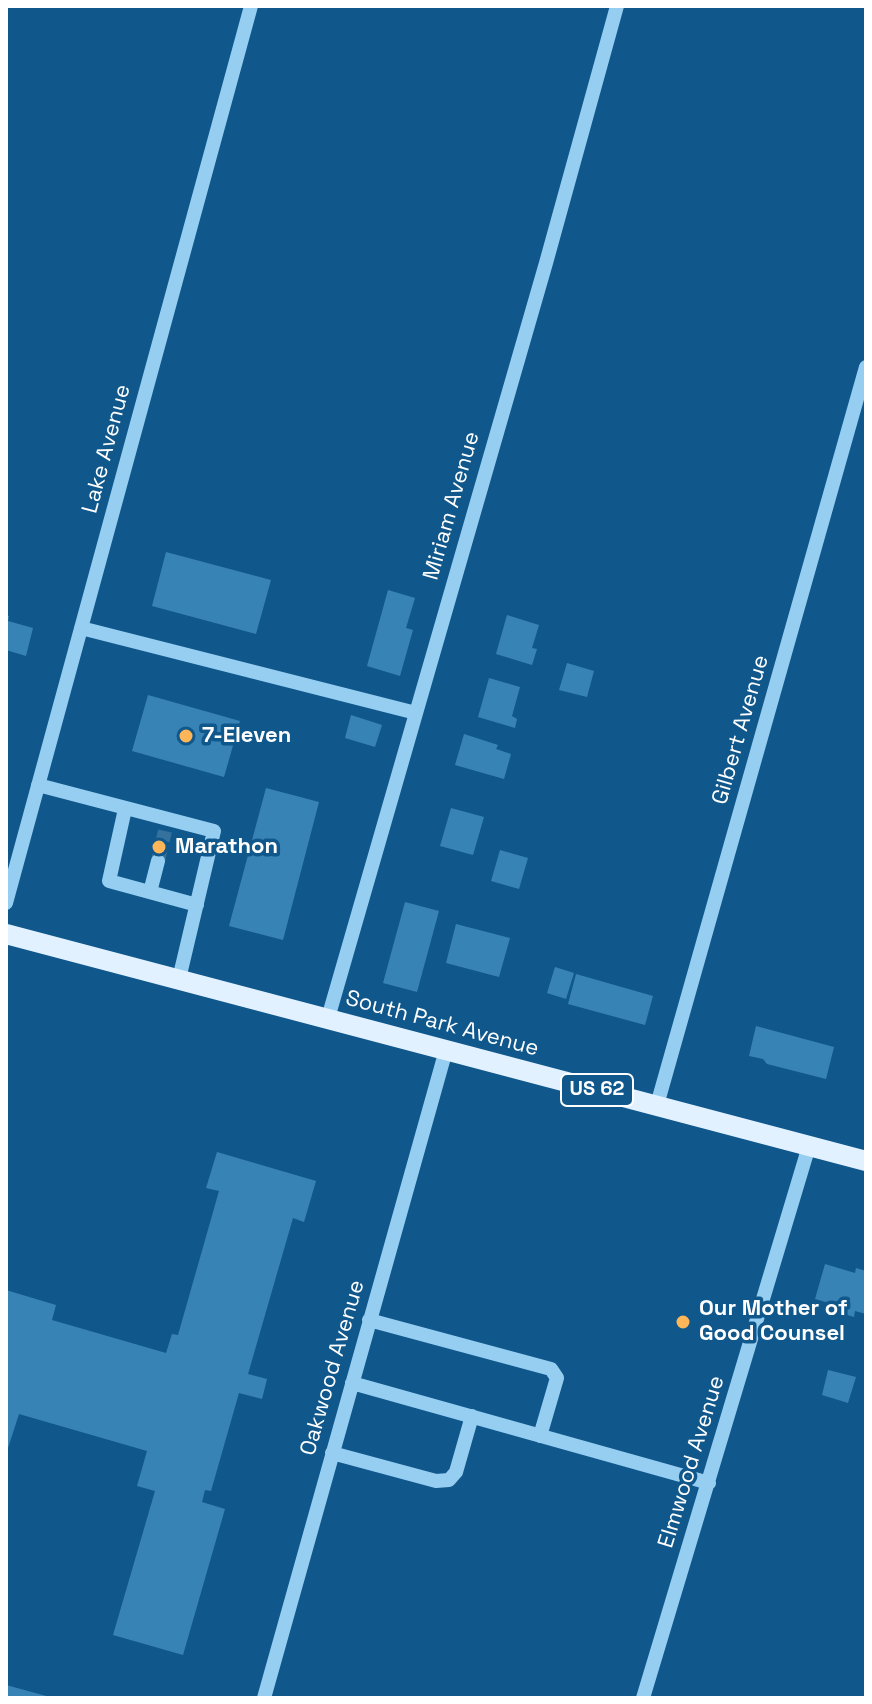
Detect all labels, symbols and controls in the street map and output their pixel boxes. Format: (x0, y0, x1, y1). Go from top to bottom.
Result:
street label: Lake Avenue (77, 382, 137, 516)
street label: Miriam Avenue (418, 429, 486, 583)
street label: Gilbert Avenue (707, 652, 775, 808)
place label: 7-Eleven (202, 723, 291, 749)
marker: 7-Eleven (177, 727, 195, 745)
place label: Marathon (175, 834, 278, 860)
marker: Marathon (150, 838, 168, 856)
street label: South Park Avenue (343, 986, 541, 1062)
road number: US 62 (561, 1074, 633, 1106)
street label: Oakwood Avenue (295, 1277, 371, 1459)
place label: Our Mother of Good Counsel (699, 1296, 848, 1348)
marker: Our Mother of Good Counsel (674, 1313, 692, 1331)
street label: Elmwood Avenue (653, 1373, 731, 1551)

